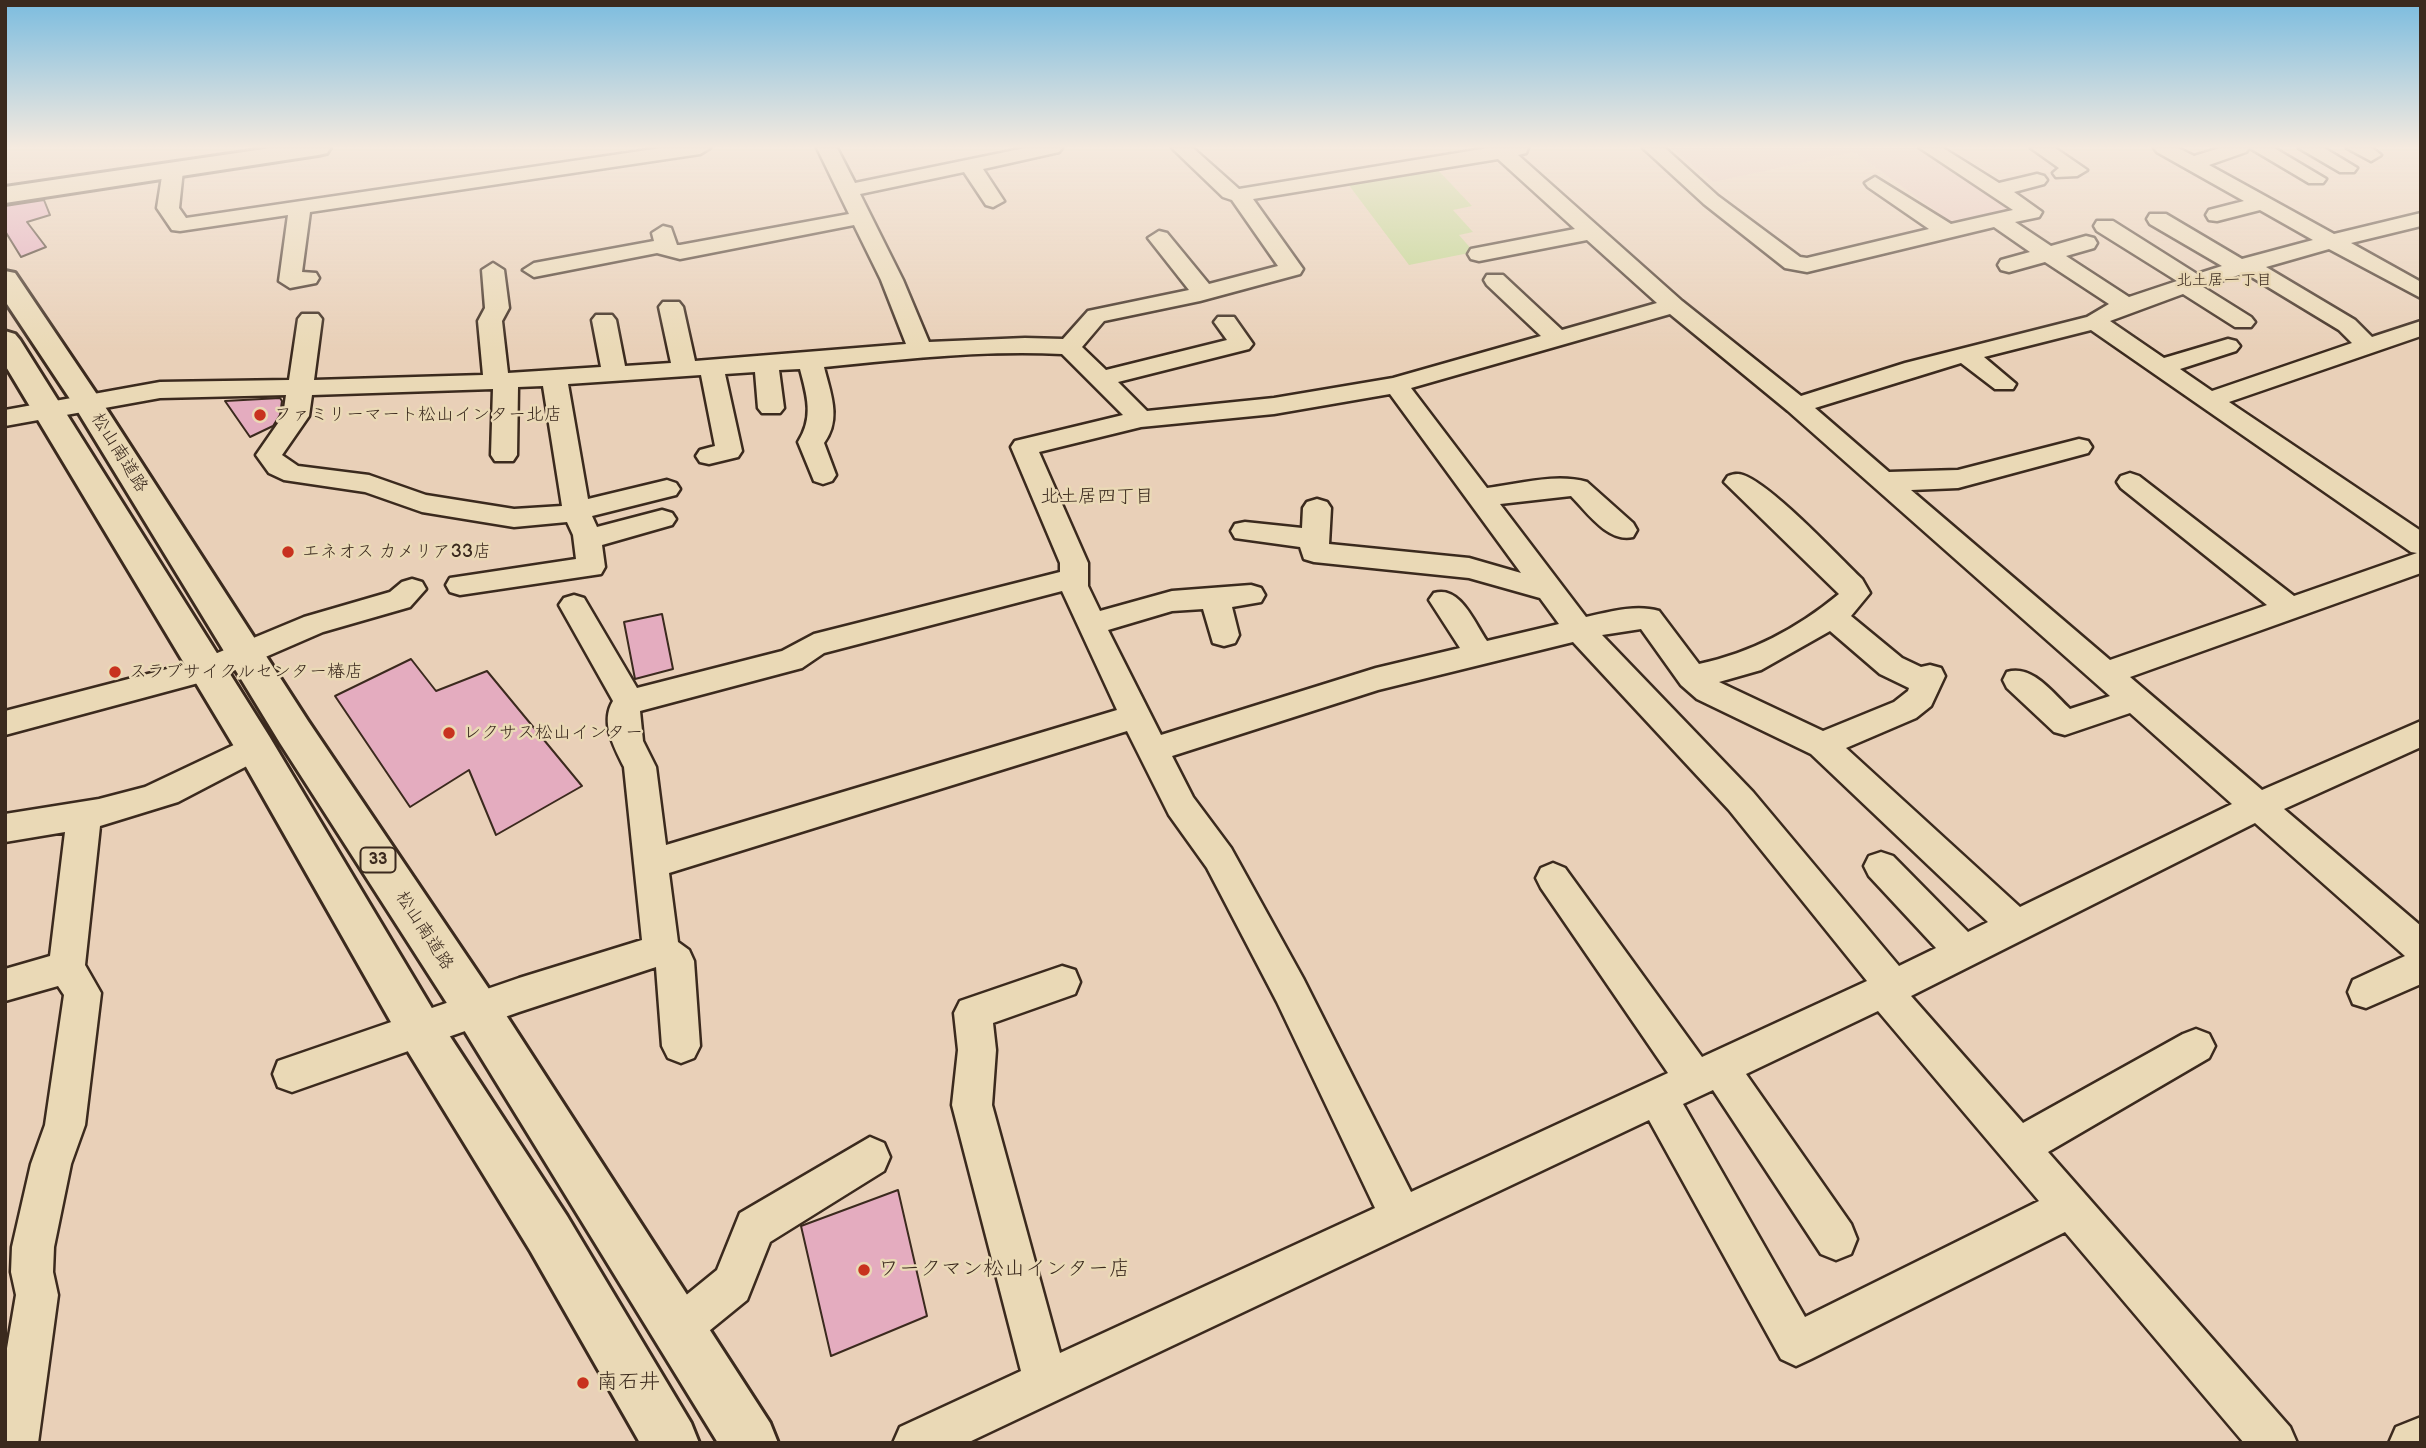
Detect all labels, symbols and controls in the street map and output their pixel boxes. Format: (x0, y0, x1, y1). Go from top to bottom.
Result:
district label: 北土居一丁目 (2176, 271, 2272, 291)
place label: ファミリーマート松山インター北店 (274, 404, 562, 426)
marker: ファミリーマート松山インター北店 (252, 407, 268, 423)
street label: 松山南道路 (86, 409, 152, 497)
district label: 北土居四丁目 (1040, 486, 1154, 508)
place label: エネオス カメリア33店 (302, 541, 491, 563)
marker: エネオス カメリア33店 (280, 544, 296, 560)
place label: スラブサイクルセンター椿店 (129, 661, 363, 683)
marker: スラブサイクルセンター椿店 (107, 664, 123, 680)
place label: レクサス松山インター (463, 722, 643, 744)
marker: レクサス松山インター (441, 725, 457, 741)
road number: 33 (360, 848, 396, 873)
street label: 松山南道路 (390, 887, 458, 975)
place label: ワークマン松山インター店 (878, 1257, 1130, 1283)
marker: ワークマン松山インター店 (856, 1262, 872, 1278)
place label: 南石井 (597, 1370, 660, 1396)
marker: 南石井 (575, 1375, 591, 1391)

